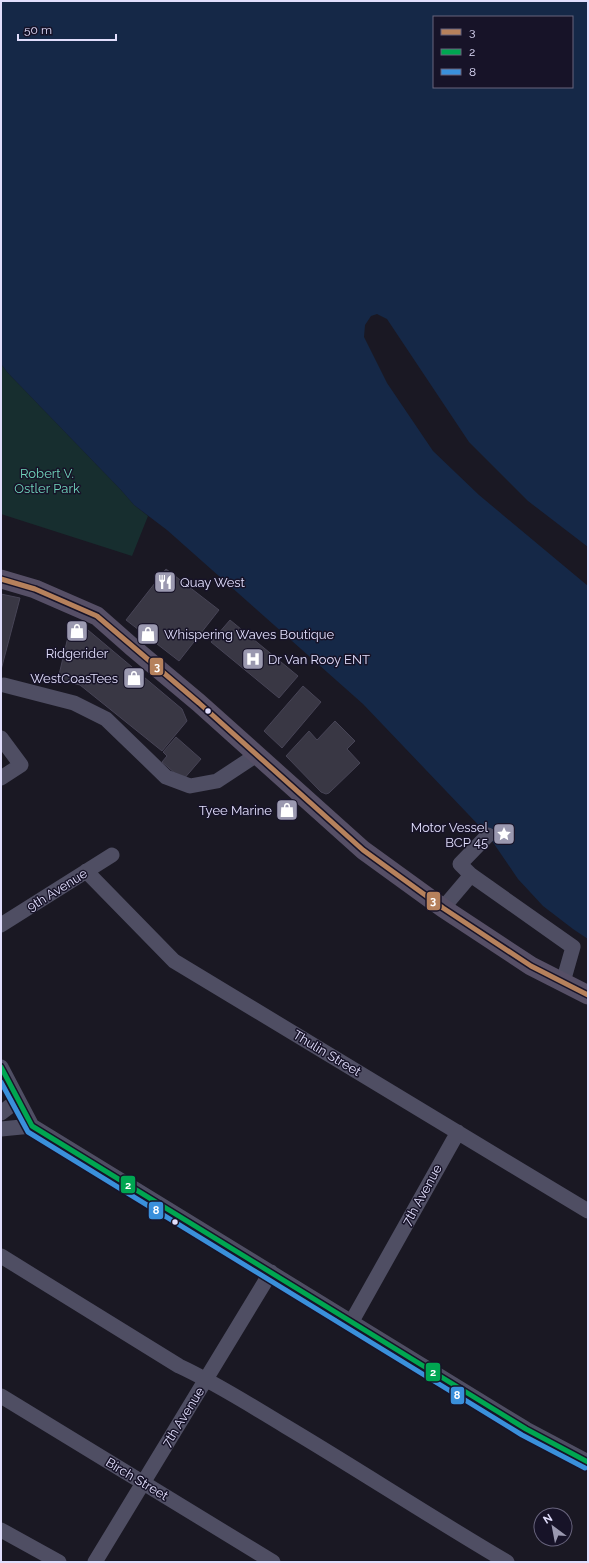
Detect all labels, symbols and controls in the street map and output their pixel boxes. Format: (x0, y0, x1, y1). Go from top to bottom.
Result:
scale bar (18, 16, 116, 42)
legend (433, 16, 573, 88)
text: 50 m (24, 23, 52, 37)
text: 3 (469, 25, 475, 39)
text: 2 (469, 45, 475, 59)
text: 8 (469, 65, 476, 79)
park label: Robert V. Ostler Park (14, 466, 80, 496)
restaurant icon: Quay West (152, 569, 178, 595)
place label: Quay West (180, 575, 246, 590)
shop icon: Ridgerider (64, 618, 90, 644)
shop icon: Whispering Waves Boutique (135, 621, 161, 647)
place label: Whispering Waves Boutique (164, 627, 335, 642)
place label: Ridgerider (46, 646, 109, 661)
hospital icon: Dr Van Rooy ENT (240, 646, 266, 672)
place label: Dr Van Rooy ENT (268, 652, 370, 667)
line badge: 3 (149, 657, 164, 676)
text: 3 (154, 661, 160, 674)
shop icon: WestCoasTees (121, 665, 147, 691)
place label: WestCoasTees (30, 671, 118, 686)
unlabelled marker (203, 706, 213, 716)
shop icon: Tyee Marine (274, 797, 300, 823)
place label: Tyee Marine (199, 803, 272, 818)
place label: Motor Vessel BCP 45 (411, 820, 488, 850)
place icon: Motor Vessel BCP 45 (491, 821, 517, 847)
street label: 9th Avenue (24, 865, 90, 914)
line badge: 3 (426, 891, 441, 911)
text: 3 (430, 895, 436, 908)
street label: Thulin Street (290, 1027, 364, 1079)
street label: 7th Avenue (399, 1162, 445, 1228)
line badge: 2 (120, 1175, 136, 1194)
text: 2 (125, 1179, 131, 1192)
line badge: 8 (148, 1201, 164, 1220)
text: 8 (153, 1204, 160, 1217)
unlabelled marker (170, 1217, 180, 1227)
line badge: 2 (425, 1362, 441, 1382)
text: 2 (430, 1366, 436, 1379)
street label: 7th Avenue (159, 1384, 207, 1450)
line badge: 8 (450, 1386, 465, 1405)
text: 8 (454, 1389, 461, 1402)
street label: Birch Street (103, 1455, 171, 1504)
north arrow (533, 1507, 573, 1547)
text: N (541, 1511, 555, 1527)

